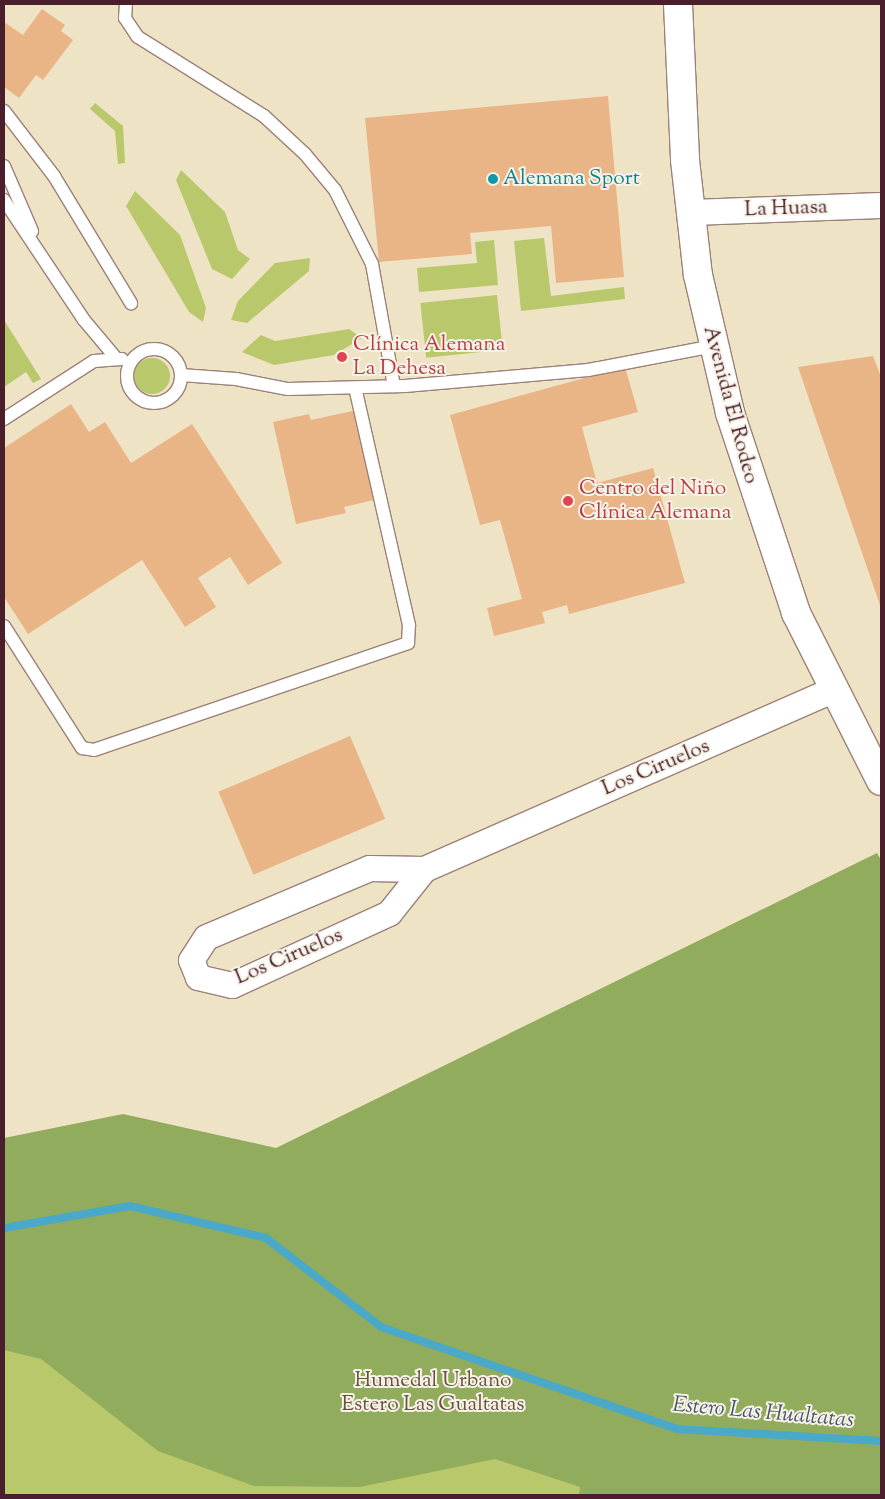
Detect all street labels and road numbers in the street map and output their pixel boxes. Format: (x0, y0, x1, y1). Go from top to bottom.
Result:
street label: La Huasa (744, 195, 828, 223)
street label: Avenida El Rodeo (697, 323, 763, 487)
street label: Los Ciruelos (598, 734, 714, 802)
street label: Los Ciruelos (231, 923, 347, 991)

